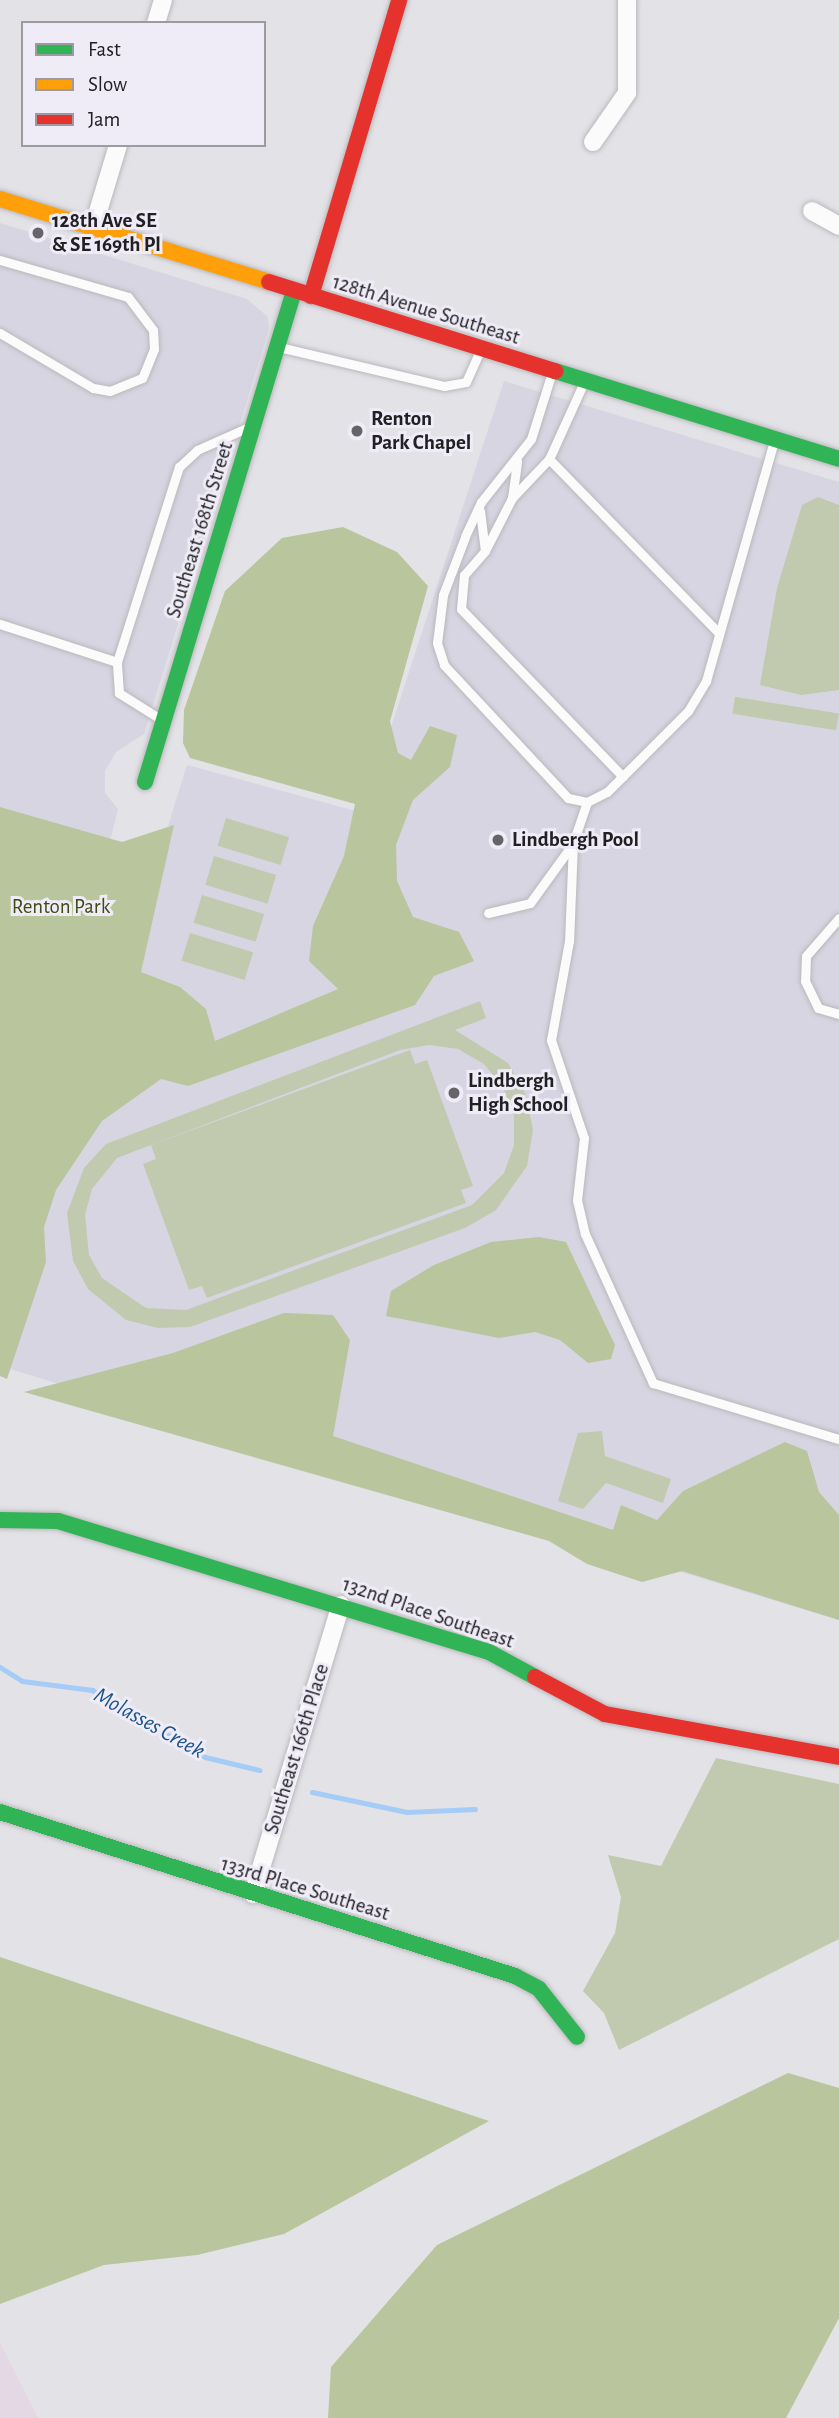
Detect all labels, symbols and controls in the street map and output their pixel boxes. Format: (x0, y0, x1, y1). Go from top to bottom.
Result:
legend (21, 21, 266, 147)
text: Fast (88, 39, 121, 60)
text: Slow (88, 74, 127, 95)
text: Jam (88, 109, 120, 130)
place label: 128th Ave SE & SE 169th Pl (52, 208, 161, 258)
marker: 128th Ave SE & SE 169th Pl (30, 225, 46, 241)
street label: 128th Avenue Southeast (329, 270, 523, 350)
place label: Renton Park Chapel (371, 406, 471, 456)
marker: Renton Park Chapel (349, 423, 365, 439)
street label: Southeast 168th Street (161, 439, 239, 621)
place label: Lindbergh Pool (512, 827, 639, 853)
marker: Lindbergh Pool (490, 832, 506, 848)
park label: Renton Park (12, 894, 110, 920)
place label: Lindbergh High School (468, 1068, 569, 1118)
marker: Lindbergh High School (446, 1085, 462, 1101)
street label: 132nd Place Southeast (339, 1572, 517, 1654)
street label: Southeast 166th Place (259, 1661, 335, 1837)
water label: Molasses Creek (89, 1682, 209, 1766)
street label: 133rd Place Southeast (218, 1851, 392, 1927)

